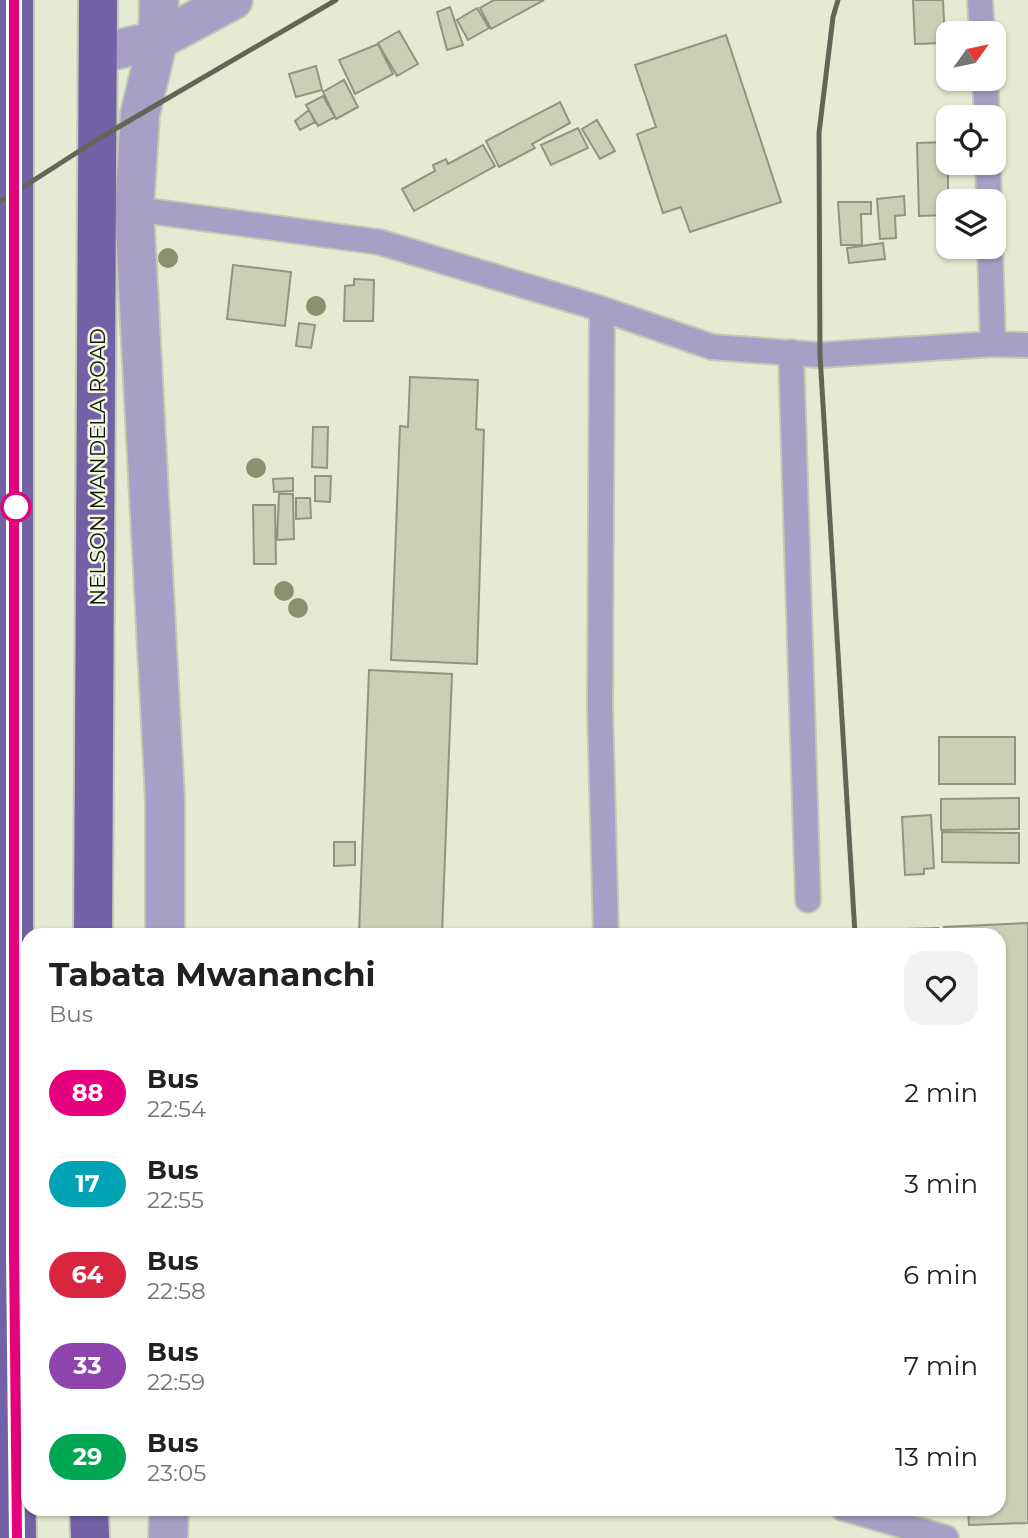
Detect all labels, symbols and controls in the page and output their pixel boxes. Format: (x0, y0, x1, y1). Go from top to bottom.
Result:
north arrow (936, 21, 1006, 91)
map controls (936, 21, 1006, 259)
button: locate (936, 105, 1006, 175)
button: layers (936, 189, 1006, 259)
street label: NELSON MANDELA ROAD (85, 328, 110, 606)
unlabelled marker (1, 492, 31, 522)
button: heart (904, 951, 978, 1025)
text: Tabata Mwananchi (49, 954, 375, 994)
text: Bus (49, 1000, 93, 1028)
text: Bus (147, 1063, 199, 1095)
text: 2 min (904, 1077, 978, 1109)
text: 88 (72, 1078, 103, 1107)
text: 22:54 (147, 1095, 206, 1123)
text: Bus (147, 1154, 199, 1186)
text: 3 min (904, 1168, 978, 1200)
text: 17 (75, 1169, 100, 1198)
text: 22:55 (147, 1186, 204, 1214)
text: Bus (147, 1245, 199, 1277)
text: 6 min (903, 1259, 978, 1291)
text: 64 (72, 1260, 103, 1289)
text: 22:58 (147, 1277, 206, 1305)
text: Bus (147, 1336, 199, 1368)
text: 7 min (904, 1350, 978, 1382)
text: 33 (73, 1351, 102, 1380)
text: 22:59 (147, 1368, 205, 1396)
text: Bus (147, 1427, 199, 1459)
text: 13 min (895, 1441, 978, 1473)
text: 29 (73, 1442, 102, 1471)
text: 23:05 (147, 1459, 206, 1487)

